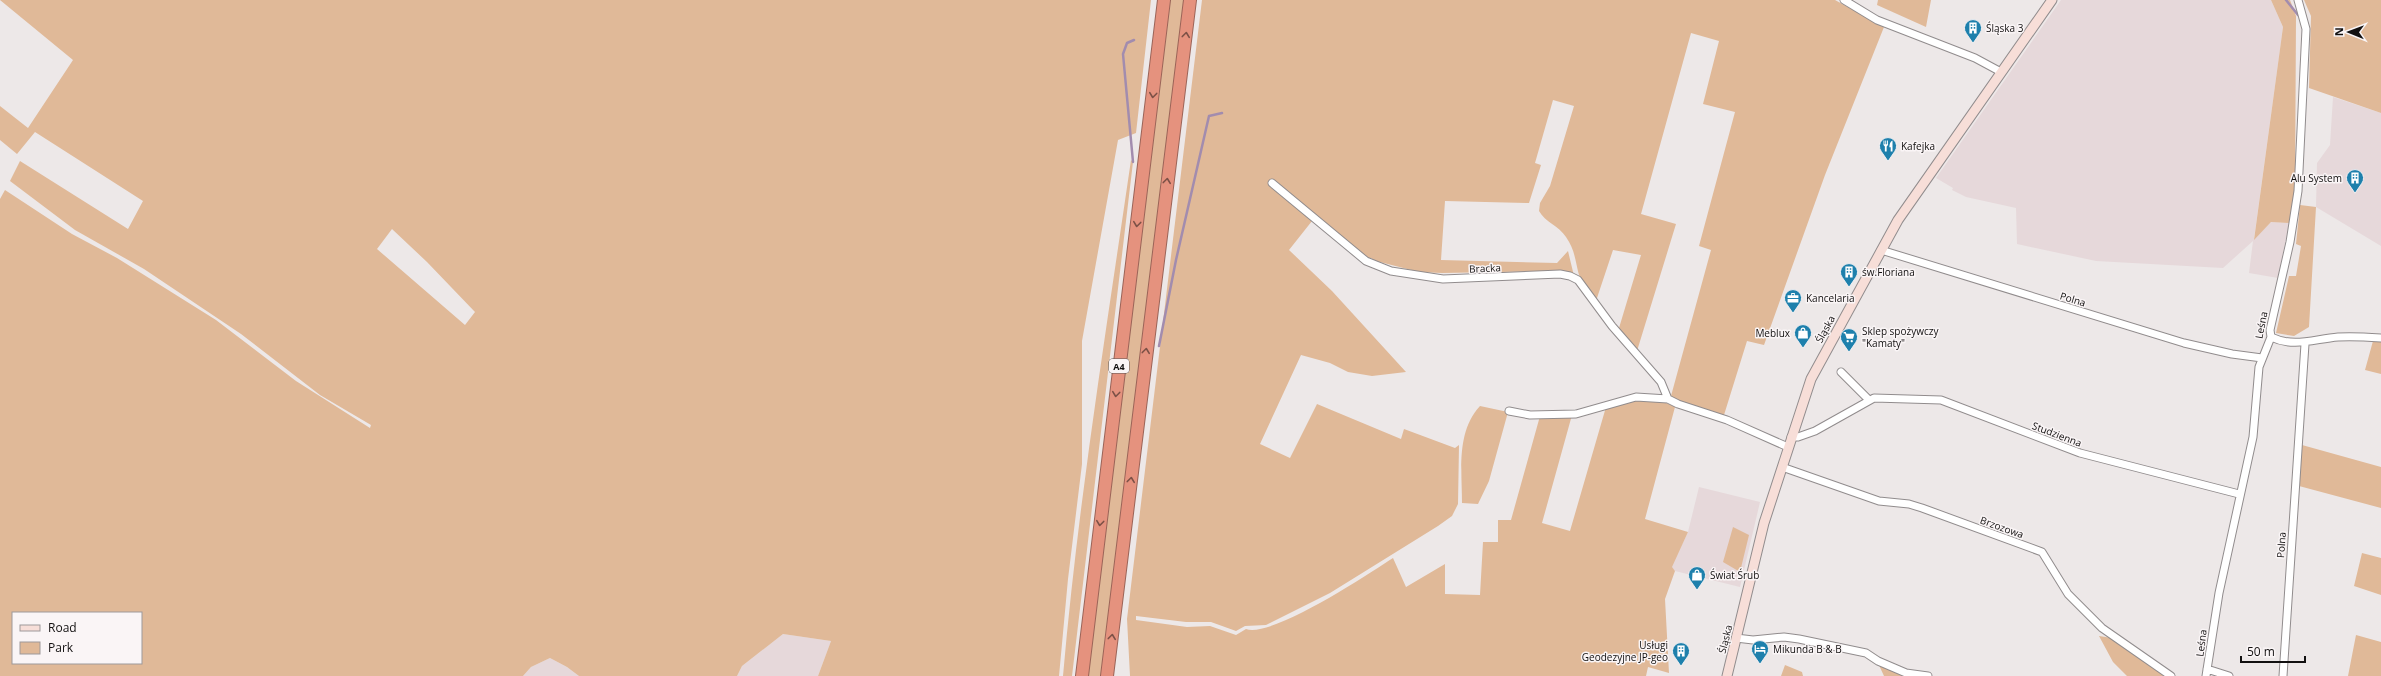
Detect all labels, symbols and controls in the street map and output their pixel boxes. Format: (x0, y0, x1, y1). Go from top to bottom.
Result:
north arrow (2329, 12, 2369, 52)
building icon: Śląska 3 (1963, 18, 1983, 43)
place label: Śląska 3 (1986, 21, 2024, 35)
text: N (2331, 27, 2346, 36)
one-way arrow (1181, 32, 1190, 38)
one-way arrow (1149, 91, 1158, 98)
restaurant icon: Kafejka (1878, 136, 1898, 161)
place label: Kafejka (1901, 139, 1935, 153)
building icon: Alu System (2345, 168, 2365, 193)
place label: Alu System (2291, 171, 2342, 185)
one-way arrow (1163, 178, 1172, 184)
one-way arrow (1133, 221, 1142, 227)
street label: Bracka (1469, 260, 1501, 276)
building icon: św.Floriana (1839, 262, 1859, 287)
place label: św.Floriana (1862, 265, 1915, 279)
office icon: Kancelaria (1783, 288, 1803, 313)
street label: Polna (2058, 288, 2088, 310)
place label: Kancelaria (1806, 291, 1854, 305)
street label: Leśna (2252, 310, 2270, 340)
street label: Śląska (1812, 313, 1838, 345)
shop icon: Meblux (1793, 323, 1813, 348)
place label: Sklep spożywczy "Kamaty" (1862, 324, 1939, 350)
place label: Meblux (1755, 326, 1791, 340)
supermarket icon: Sklep spożywczy "Kamaty" (1839, 327, 1859, 352)
one-way arrow (1142, 348, 1151, 354)
road number: A4 (1109, 359, 1129, 373)
one-way arrow (1112, 391, 1121, 397)
street label: Studzienna (2030, 418, 2084, 450)
one-way arrow (1126, 477, 1135, 483)
street label: Brzozowa (1978, 513, 2026, 541)
one-way arrow (1096, 520, 1105, 526)
street label: Polna (2273, 531, 2289, 559)
shop icon: Świat Śrub (1687, 565, 1707, 590)
place label: Świat Śrub (1710, 568, 1759, 582)
legend (12, 612, 142, 664)
text: Road (48, 619, 77, 636)
street label: Śląska (1715, 623, 1735, 655)
street label: Leśna (2192, 629, 2210, 657)
one-way arrow (1107, 634, 1116, 640)
place label: Usługi Geodezyjne JP-geo (1582, 638, 1668, 664)
scale bar (2241, 638, 2305, 664)
text: Park (48, 639, 74, 656)
hotel icon: Mikunda B & B (1750, 639, 1770, 664)
building icon: Usługi Geodezyjne JP-geo (1671, 641, 1691, 666)
place label: Mikunda B & B (1773, 642, 1842, 656)
text: 50 m (2247, 643, 2275, 660)

